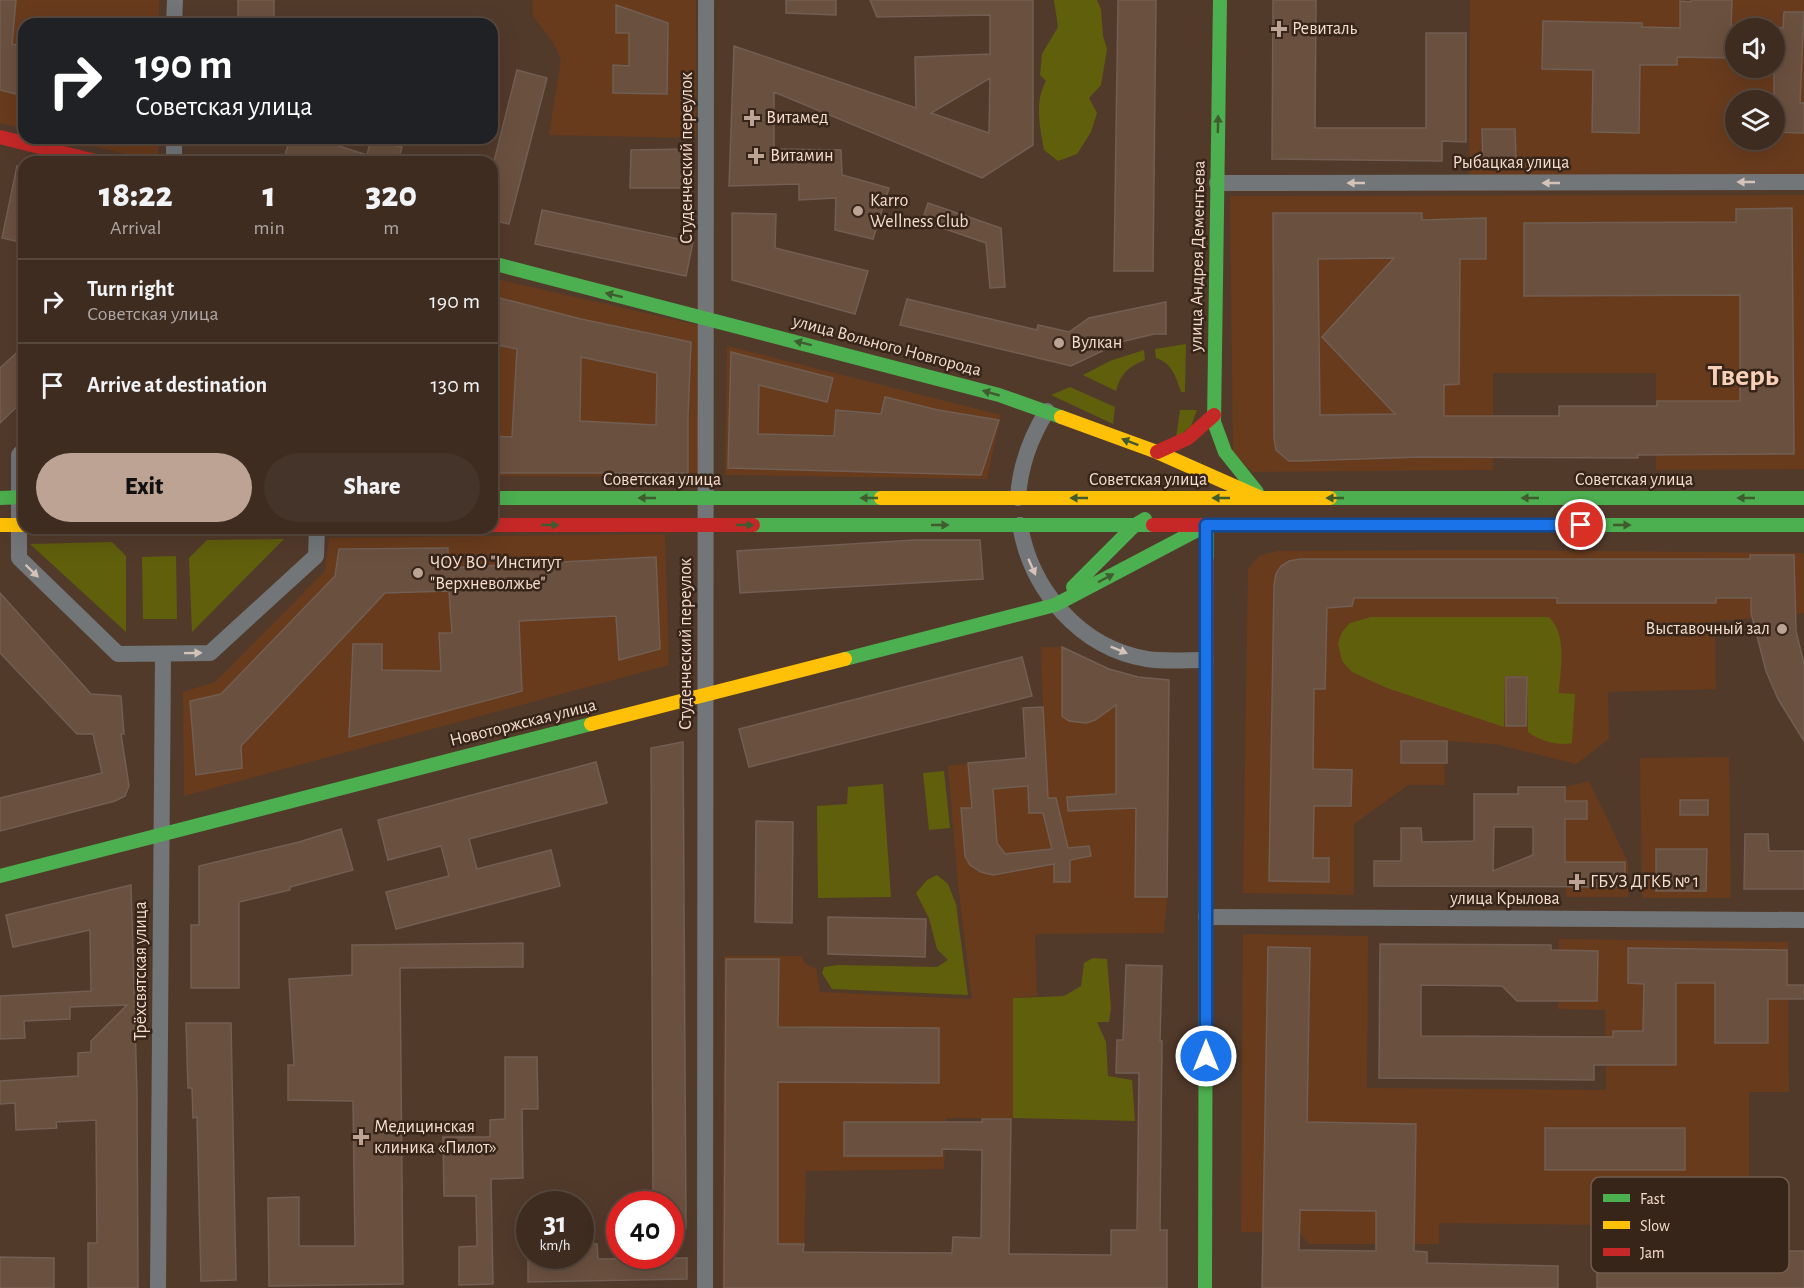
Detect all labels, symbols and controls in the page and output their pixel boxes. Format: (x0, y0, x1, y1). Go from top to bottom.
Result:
map controls (1725, 18, 1785, 150)
button: sound (1725, 18, 1785, 78)
marker: Ревиталь (1270, 20, 1288, 38)
place label: Ревиталь (1292, 20, 1358, 38)
icon: right (36, 42, 114, 120)
text: 190 m (135, 44, 233, 86)
street label: Студенческий переулок (678, 71, 696, 244)
button: layers (1725, 90, 1785, 150)
text: Советская улица (135, 93, 313, 120)
marker: Витамед (743, 109, 761, 127)
place label: Витамед (766, 109, 828, 127)
one-way arrow (1213, 115, 1223, 134)
marker: Витамин (747, 147, 765, 165)
place label: Витамин (770, 147, 834, 165)
street label: Рыбацкая улица (1452, 153, 1570, 172)
street label: улица Андрея Дементьева (1187, 160, 1209, 353)
text: 18:22 (99, 177, 173, 213)
text: 1 (263, 177, 276, 213)
text: 320 (366, 177, 417, 213)
one-way arrow (1736, 177, 1755, 187)
one-way arrow (1346, 178, 1365, 188)
one-way arrow (1541, 178, 1560, 188)
place label: Karro Wellness Club (870, 192, 969, 231)
marker: Karro Wellness Club (851, 204, 865, 218)
text: Arrival (110, 218, 161, 238)
text: min (254, 218, 285, 238)
text: m (383, 218, 399, 238)
text: Turn right (87, 278, 174, 300)
icon: right (36, 285, 69, 318)
one-way arrow (605, 289, 623, 299)
text: 190 m (429, 290, 480, 312)
text: Советская улица (87, 304, 219, 324)
street label: улица Вольного Новгорода (790, 312, 983, 380)
place label: Вулкан (1071, 334, 1122, 352)
marker: Вулкан (1052, 336, 1066, 350)
one-way arrow (794, 337, 812, 347)
district label: Тверь (1707, 361, 1779, 391)
icon: arrive (36, 369, 69, 402)
text: Arrive at destination (87, 374, 267, 396)
text: 130 m (431, 374, 480, 396)
one-way arrow (982, 388, 1000, 397)
one-way arrow (1121, 437, 1139, 447)
button: Exit (36, 453, 252, 522)
button: Share (264, 453, 480, 522)
street label: Советская улица (603, 471, 721, 489)
street label: Советская улица (1089, 471, 1207, 489)
street label: Советская улица (1575, 471, 1693, 489)
one-way arrow (638, 493, 657, 503)
one-way arrow (859, 493, 878, 503)
one-way arrow (1070, 493, 1089, 503)
one-way arrow (1211, 493, 1230, 503)
one-way arrow (1325, 493, 1344, 503)
one-way arrow (1520, 493, 1539, 503)
one-way arrow (1736, 493, 1755, 503)
pin (1555, 499, 1606, 550)
icon: arrive (1564, 508, 1597, 541)
one-way arrow (541, 520, 560, 530)
one-way arrow (736, 520, 755, 530)
one-way arrow (931, 520, 950, 530)
one-way arrow (1613, 520, 1632, 530)
place label: ЧОУ ВО "Институт "Верхневолжье" (430, 554, 562, 593)
street label: Студенческий переулок (677, 557, 695, 730)
one-way arrow (1028, 558, 1037, 576)
one-way arrow (25, 563, 39, 577)
marker: ЧОУ ВО "Институт "Верхневолжье" (411, 566, 425, 580)
one-way arrow (1098, 573, 1115, 583)
place label: Выставочный зал (1645, 620, 1770, 638)
marker: Выставочный зал (1775, 622, 1789, 636)
one-way arrow (1110, 646, 1128, 655)
one-way arrow (184, 648, 203, 658)
street label: Новоторжская улица (448, 696, 598, 750)
marker: ГБУЗ ДГКБ № 1 (1568, 873, 1586, 891)
place label: ГБУЗ ДГКБ № 1 (1590, 873, 1699, 891)
street label: улица Крылова (1449, 890, 1560, 908)
street label: Трёхсвятская улица (132, 901, 150, 1041)
position arrow (1174, 1024, 1238, 1088)
place label: Медицинская клиника «Пилот» (374, 1118, 497, 1157)
marker: Медицинская клиника «Пилот» (352, 1128, 370, 1146)
legend (1591, 1177, 1789, 1273)
speed limit sign: 40 (606, 1191, 684, 1269)
text: Fast (1640, 1191, 1665, 1207)
text: 31 (543, 1208, 567, 1238)
text: Slow (1640, 1218, 1670, 1234)
text: km/h (540, 1238, 570, 1253)
text: Jam (1640, 1245, 1665, 1261)

